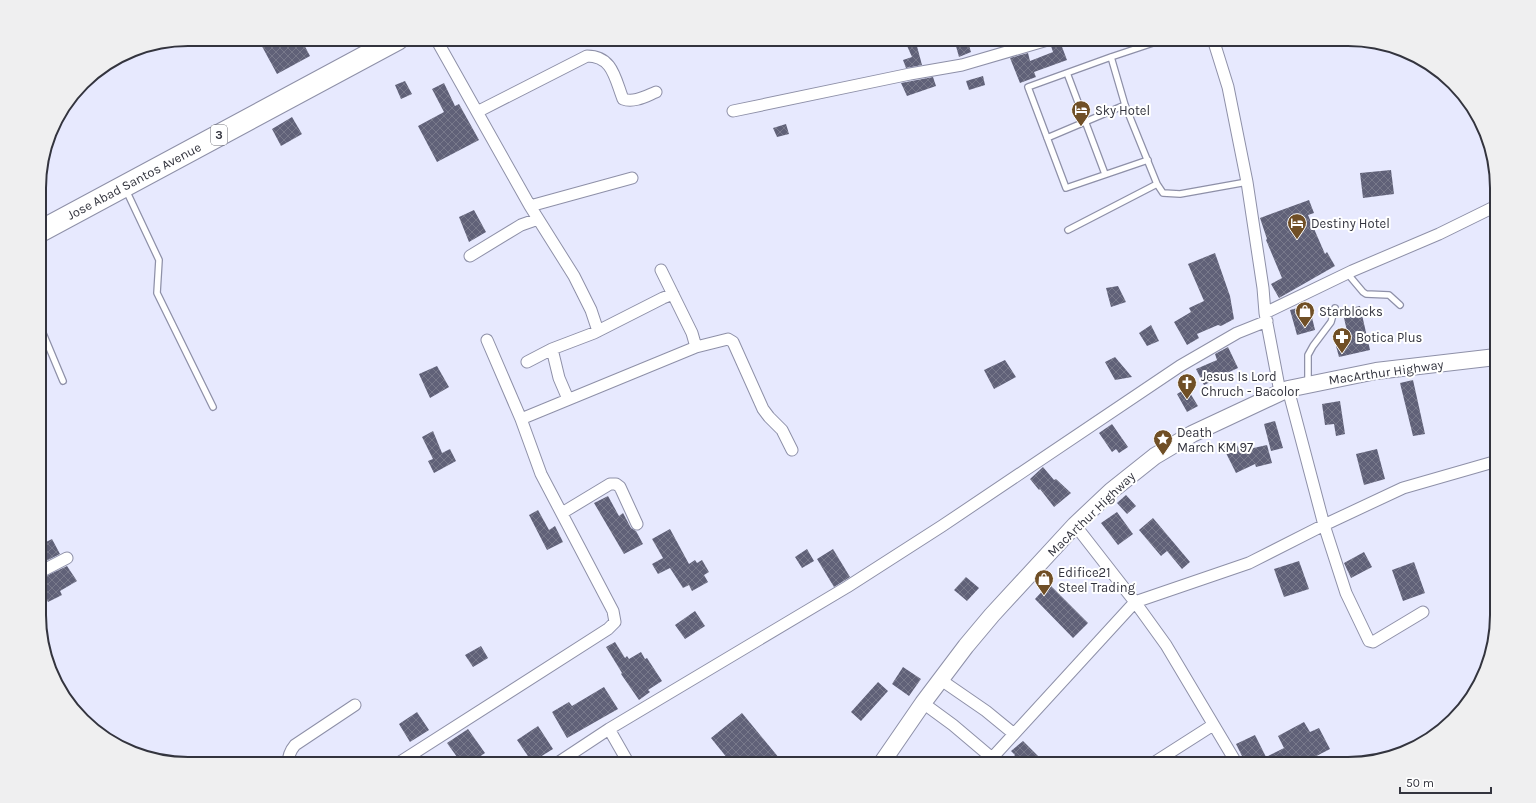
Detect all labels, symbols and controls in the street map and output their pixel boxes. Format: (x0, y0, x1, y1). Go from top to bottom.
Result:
hotel icon: Sky Hotel (1070, 99, 1092, 127)
place label: Sky Hotel (1095, 103, 1150, 118)
road number: 3 (211, 125, 227, 145)
street label: Jose Abad Santos Avenue (64, 139, 204, 223)
hotel icon: Destiny Hotel (1286, 212, 1308, 240)
place label: Destiny Hotel (1311, 216, 1390, 231)
shop icon: Starblocks (1294, 300, 1316, 328)
place label: Starblocks (1319, 304, 1383, 319)
pharmacy icon: Botica Plus (1331, 326, 1353, 354)
place label: Botica Plus (1356, 330, 1423, 345)
street label: MacArthur Highway (1328, 357, 1444, 387)
place label: Jesus Is Lord Chruch - Bacolor (1201, 369, 1299, 399)
church icon: Jesus Is Lord Chruch - Bacolor (1176, 372, 1198, 400)
place label: Death March KM 97 (1177, 425, 1253, 455)
place icon: Death March KM 97 (1152, 428, 1174, 456)
street label: MacArthur Highway (1044, 468, 1138, 560)
place label: Edifice21 Steel Trading (1058, 565, 1136, 595)
shop icon: Edifice21 Steel Trading (1033, 568, 1055, 596)
scale bar (1400, 769, 1491, 795)
text: 50 m (1406, 776, 1434, 790)

